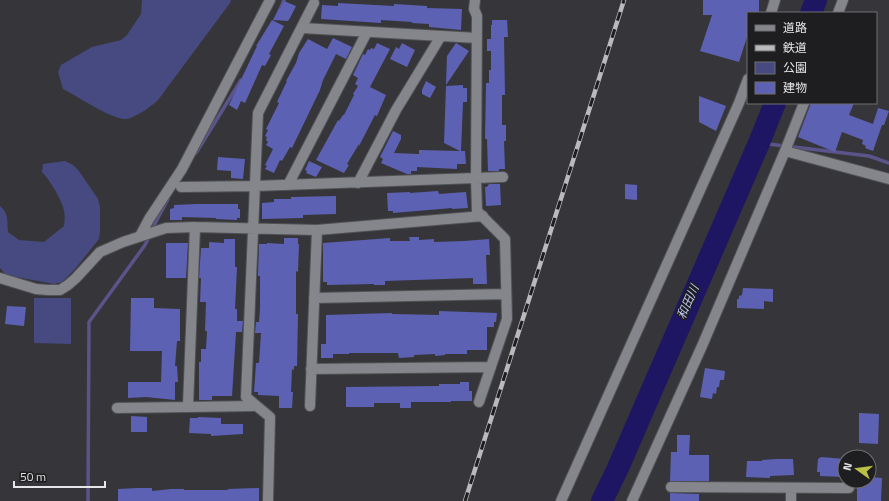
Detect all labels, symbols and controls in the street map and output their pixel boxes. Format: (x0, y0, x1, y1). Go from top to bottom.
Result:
legend (747, 12, 877, 104)
text: 道路 (783, 18, 807, 37)
text: 鉄道 (783, 38, 807, 57)
text: 公園 (783, 58, 807, 77)
text: 建物 (783, 78, 807, 97)
water label: 和田川 (672, 280, 704, 322)
north arrow (837, 449, 877, 489)
text: N (839, 461, 856, 472)
scale bar (14, 463, 105, 489)
text: 50 m (20, 467, 46, 486)

